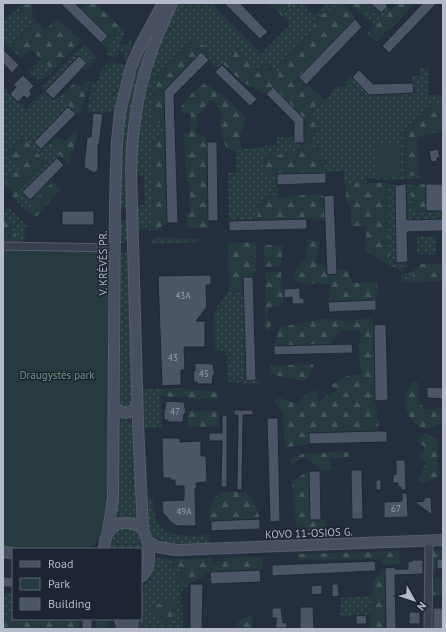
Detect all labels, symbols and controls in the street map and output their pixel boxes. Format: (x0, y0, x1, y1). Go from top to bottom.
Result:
street label: V. KRĖVĖS PR. (96, 231, 110, 296)
house number: 43A (175, 290, 191, 301)
house number: 43 (168, 352, 178, 363)
park label: Draugystės park (19, 368, 95, 382)
house number: 45 (199, 368, 209, 379)
house number: 47 (170, 406, 180, 417)
house number: 67 (391, 503, 401, 514)
house number: 49A (176, 506, 192, 517)
street label: KOVO 11-OSIOS G. (265, 524, 353, 542)
legend (12, 548, 142, 620)
text: Road (48, 556, 73, 571)
text: Park (48, 576, 70, 591)
north arrow (394, 580, 434, 620)
text: Building (48, 596, 91, 611)
text: N (414, 599, 429, 614)

